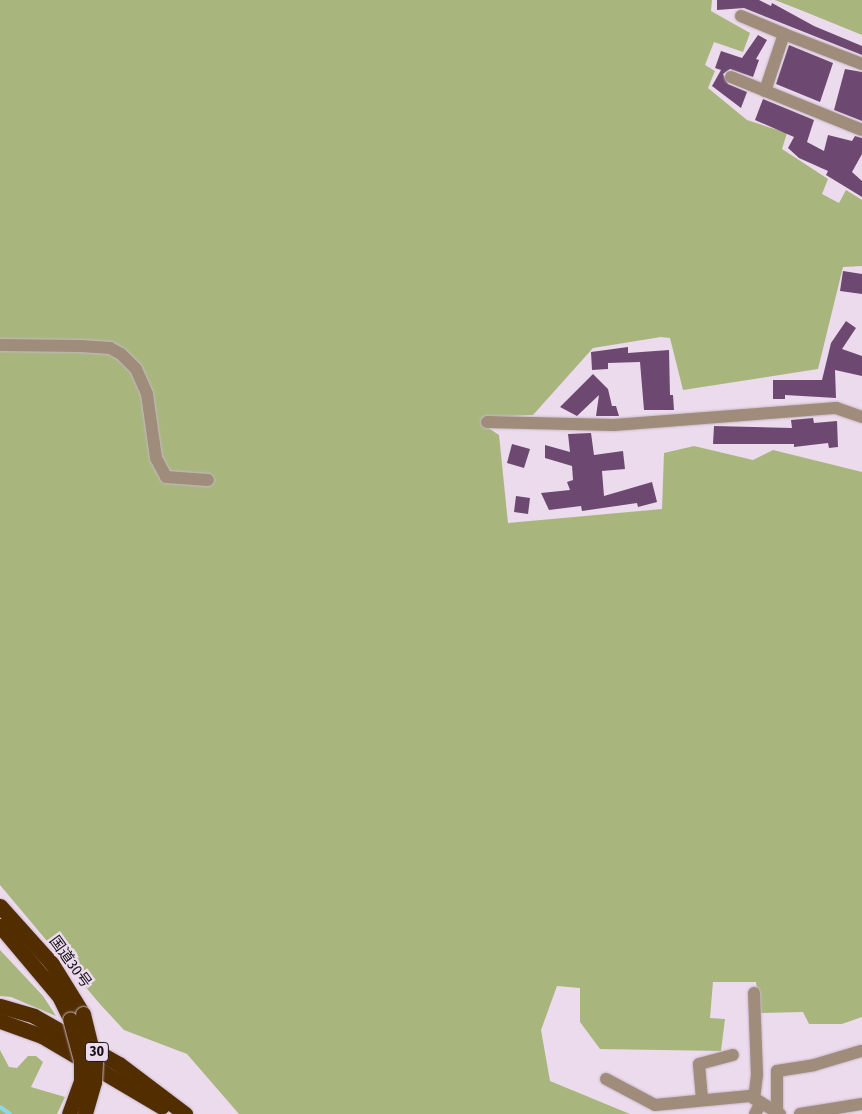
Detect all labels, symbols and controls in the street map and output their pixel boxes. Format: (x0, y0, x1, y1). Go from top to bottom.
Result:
street label: 国道30号 (45, 933, 95, 991)
road number: 30 (84, 1040, 110, 1064)

